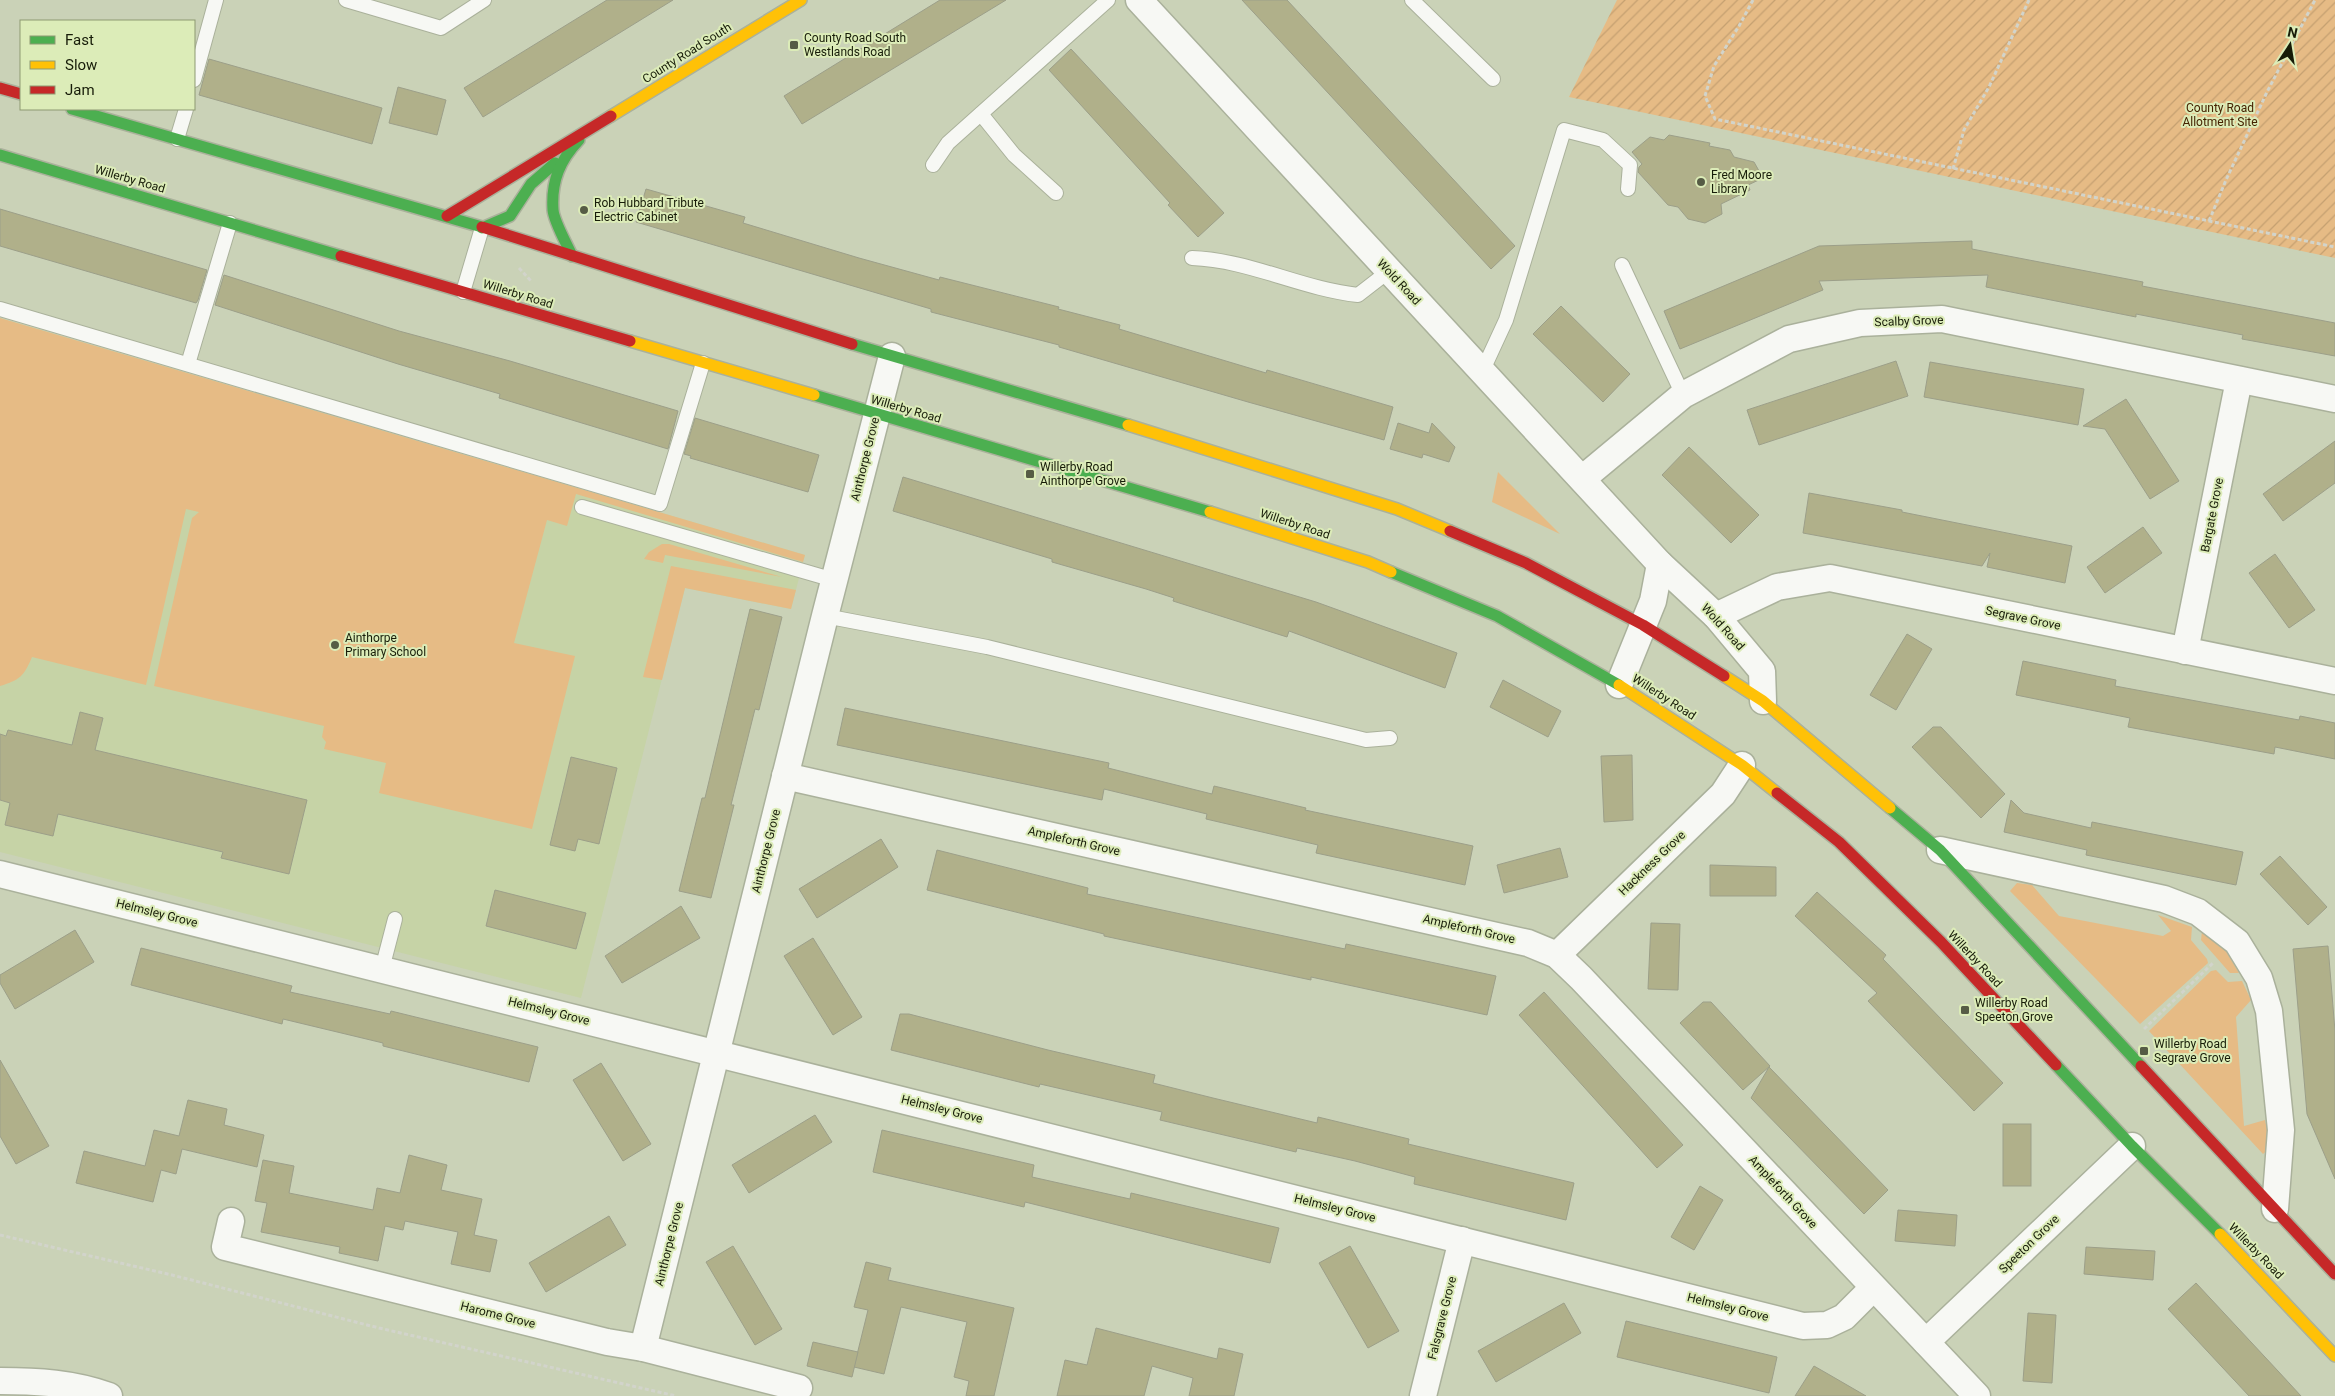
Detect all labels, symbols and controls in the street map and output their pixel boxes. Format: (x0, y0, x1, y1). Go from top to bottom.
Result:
legend (20, 20, 195, 110)
street label: County Road South (640, 20, 734, 86)
north arrow (2265, 20, 2315, 70)
text: N (2286, 23, 2299, 41)
text: Fast (65, 31, 94, 49)
place label: County Road South Westlands Road (804, 31, 906, 59)
marker: County Road South Westlands Road (788, 39, 800, 51)
text: Slow (65, 56, 97, 74)
text: Jam (65, 81, 95, 99)
park label: County Road Allotment Site (2182, 101, 2258, 129)
street label: Willerby Road (93, 162, 167, 196)
place label: Fred Moore Library (1711, 168, 1772, 196)
marker: Fred Moore Library (1695, 176, 1707, 188)
place label: Rob Hubbard Tribute Electric Cabinet (594, 196, 704, 224)
marker: Rob Hubbard Tribute Electric Cabinet (578, 204, 590, 216)
street label: Wold Road (1374, 256, 1424, 308)
street label: Willerby Road (481, 277, 555, 311)
street label: Scalby Grove (1874, 313, 1944, 329)
street label: Willerby Road (869, 392, 943, 426)
street label: Ainthorpe Grove (848, 416, 882, 502)
place label: Willerby Road Ainthorpe Grove (1040, 460, 1126, 488)
marker: Willerby Road Ainthorpe Grove (1024, 468, 1036, 480)
street label: Bargate Grove (2198, 477, 2226, 553)
street label: Willerby Road (1258, 506, 1332, 542)
street label: Wold Road (1699, 601, 1747, 653)
street label: Segrave Grove (1984, 603, 2062, 633)
place label: Ainthorpe Primary School (345, 631, 426, 659)
marker: Ainthorpe Primary School (329, 639, 341, 651)
street label: Willerby Road (1630, 671, 1698, 723)
street label: Ainthorpe Grove (749, 808, 783, 894)
street label: Ampleforth Grove (1027, 824, 1121, 858)
street label: Hackness Grove (1616, 828, 1688, 898)
street label: Helmsley Grove (115, 896, 199, 930)
street label: Ampleforth Grove (1422, 912, 1516, 946)
street label: Willerby Road (1945, 928, 2005, 990)
street label: Helmsley Grove (507, 994, 591, 1028)
place label: Willerby Road Speeton Grove (1975, 996, 2053, 1024)
marker: Willerby Road Speeton Grove (1959, 1004, 1971, 1016)
place label: Willerby Road Segrave Grove (2154, 1037, 2231, 1065)
marker: Willerby Road Segrave Grove (2138, 1045, 2150, 1057)
street label: Helmsley Grove (900, 1092, 984, 1126)
street label: Ampleforth Grove (1746, 1153, 1820, 1231)
street label: Helmsley Grove (1293, 1191, 1377, 1225)
street label: Ainthorpe Grove (652, 1201, 686, 1287)
street label: Speeton Grove (1996, 1212, 2062, 1276)
street label: Willerby Road (2226, 1220, 2286, 1282)
street label: Falsgrave Grove (1425, 1275, 1459, 1361)
street label: Helmsley Grove (1686, 1290, 1770, 1324)
street label: Harome Grove (459, 1299, 537, 1331)

